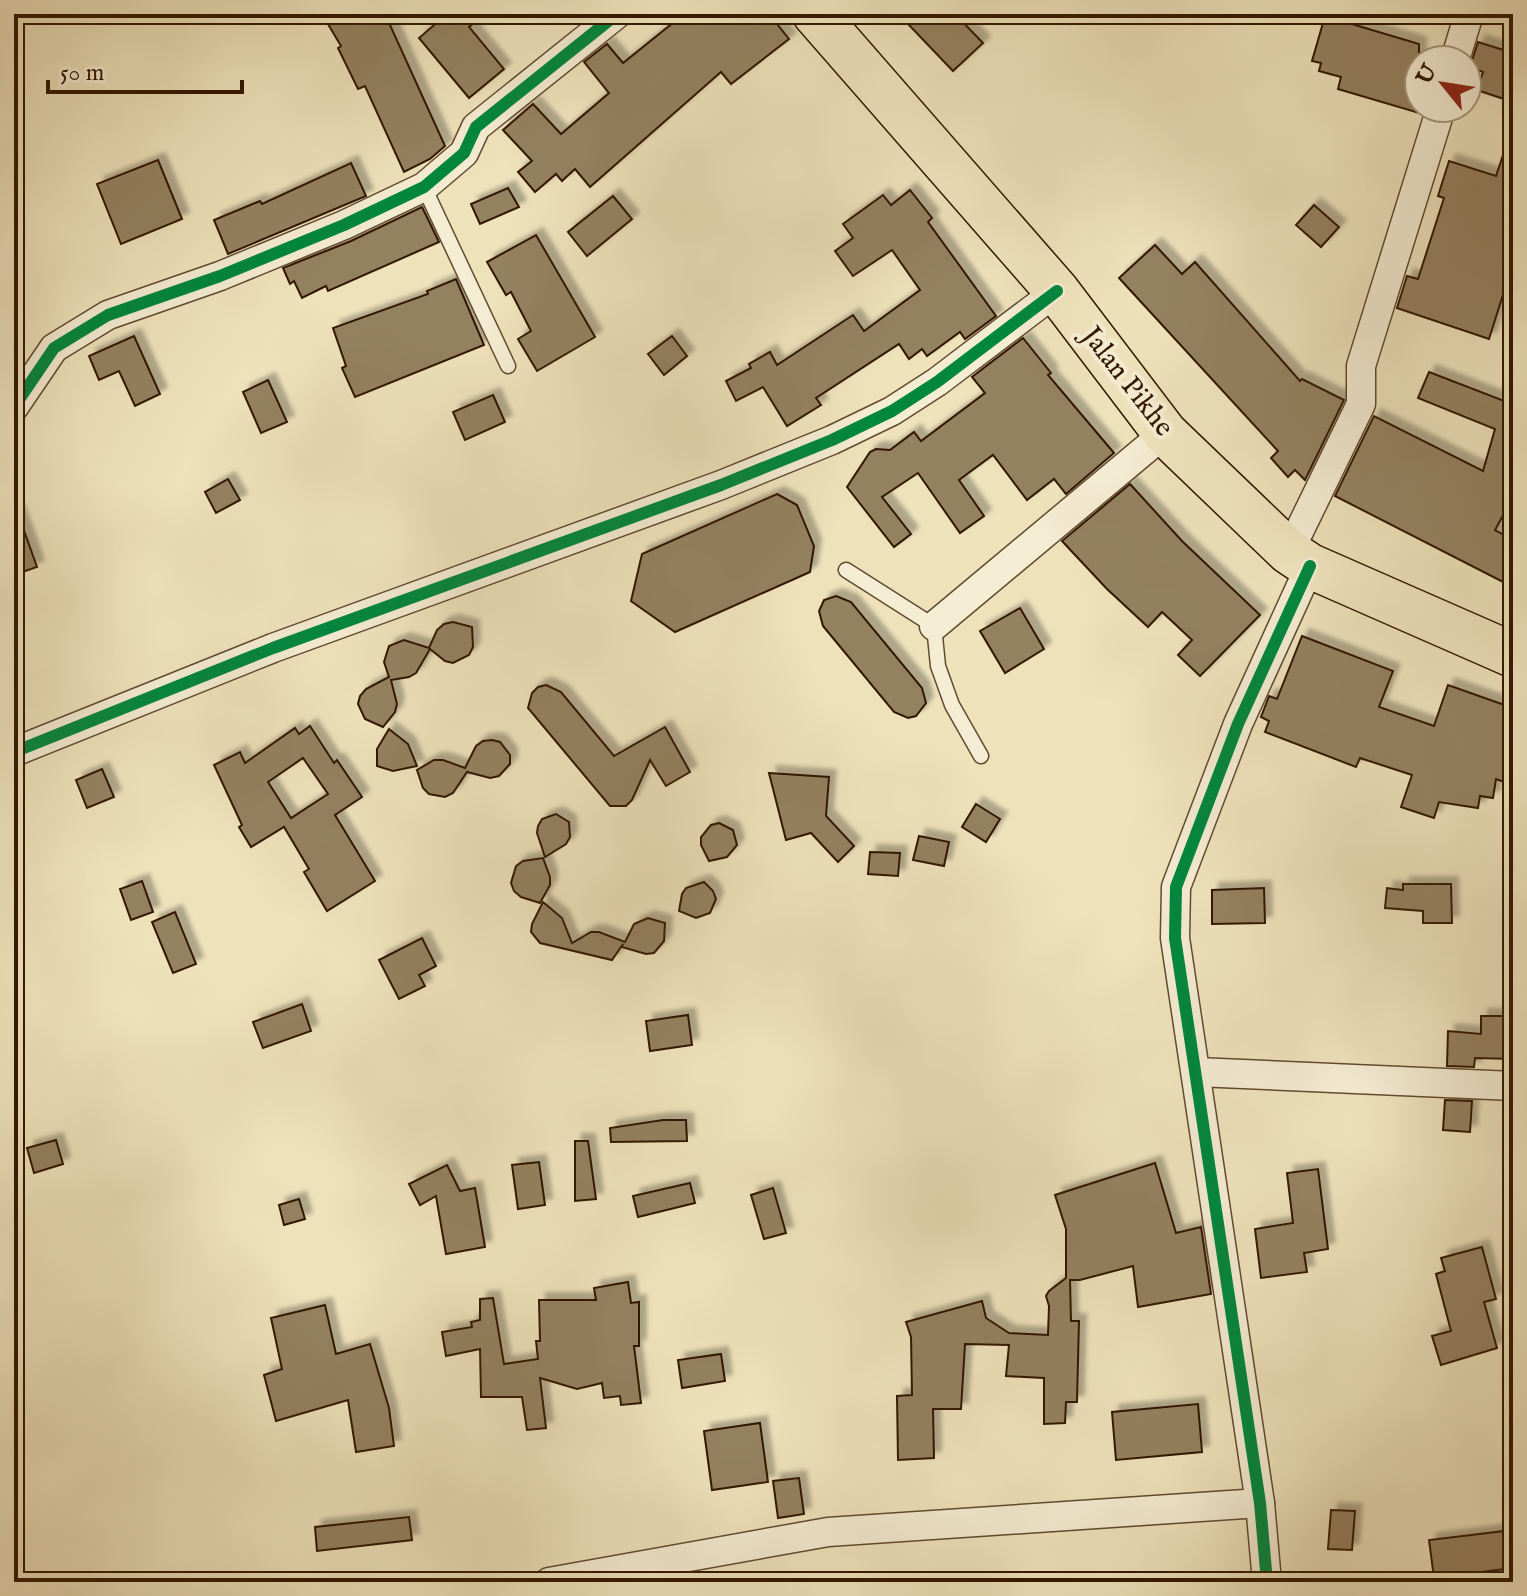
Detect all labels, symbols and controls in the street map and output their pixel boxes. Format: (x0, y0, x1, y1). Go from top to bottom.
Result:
scale bar (48, 44, 242, 94)
north arrow (1403, 44, 1483, 124)
text: 50 m (60, 58, 104, 89)
text: U (1410, 59, 1445, 91)
street label: Jalan Pikhe (1071, 318, 1181, 444)

